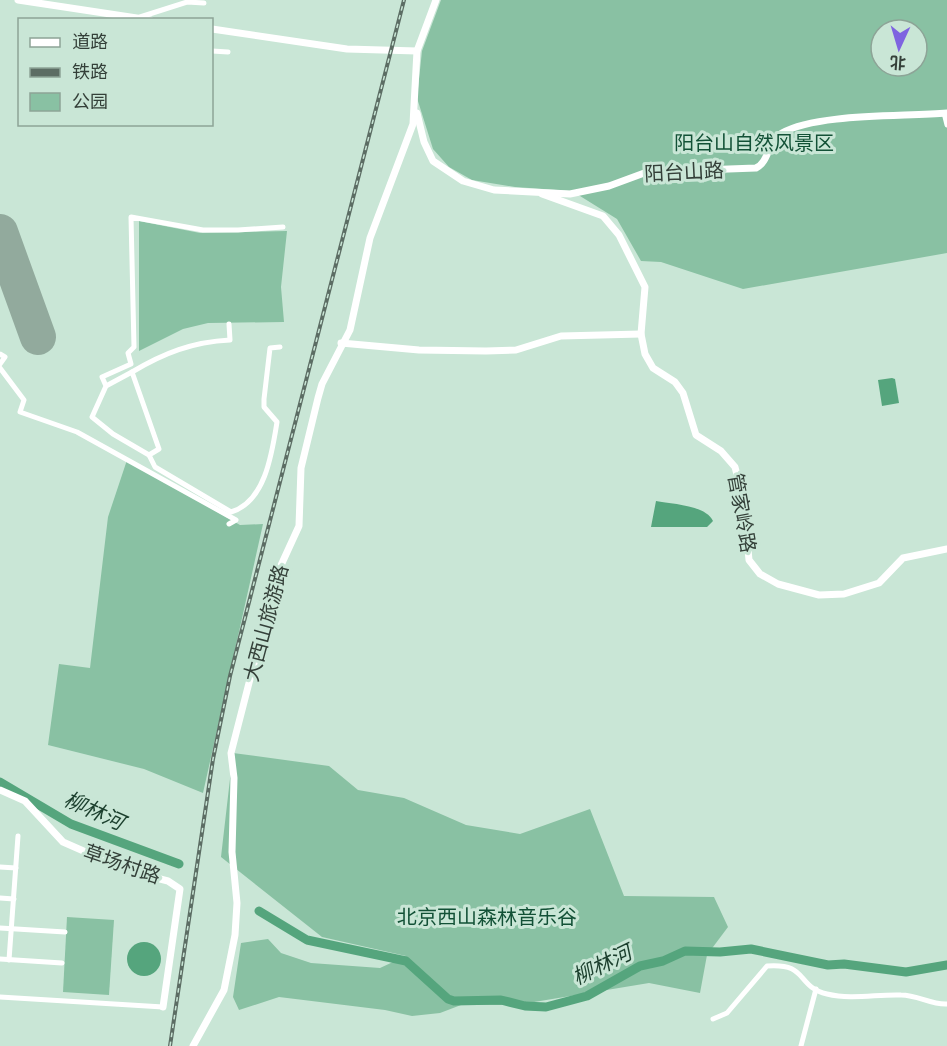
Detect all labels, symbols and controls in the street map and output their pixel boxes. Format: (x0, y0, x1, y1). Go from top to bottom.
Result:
legend (18, 18, 213, 126)
north arrow (869, 18, 929, 78)
text: 道路 (72, 29, 108, 53)
text: 北 (889, 51, 907, 74)
text: 铁路 (72, 59, 108, 83)
text: 公园 (72, 89, 108, 113)
park label: 阳台山自然风景区 (674, 129, 834, 156)
street label: 阳台山路 (643, 156, 725, 187)
street label: 管家岭路 (722, 471, 763, 555)
street label: 大西山旅游路 (237, 561, 294, 684)
water label: 柳林河 (60, 784, 133, 837)
street label: 草场村路 (80, 838, 164, 889)
park label: 北京西山森林音乐谷 (397, 903, 577, 930)
water label: 柳林河 (567, 936, 640, 990)

